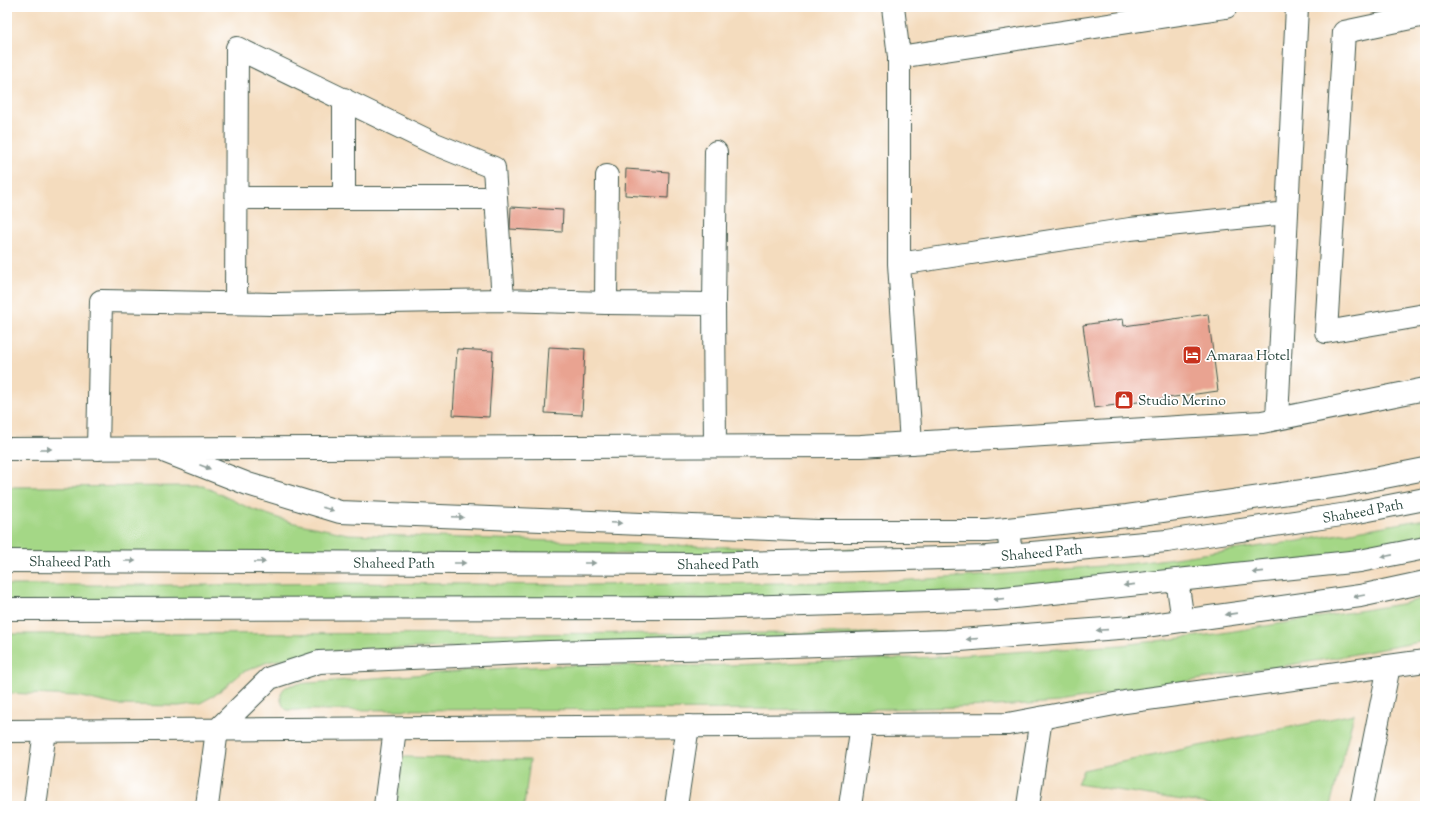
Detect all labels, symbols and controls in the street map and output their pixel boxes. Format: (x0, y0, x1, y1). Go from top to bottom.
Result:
hotel icon: Amaraa Hotel (1181, 344, 1203, 366)
place label: Amaraa Hotel (1206, 347, 1290, 367)
shop icon: Studio Merino (1113, 389, 1135, 411)
place label: Studio Merino (1138, 392, 1226, 412)
one-way arrow (40, 446, 53, 452)
one-way arrow (200, 465, 212, 471)
street label: Shaheed Path (1321, 495, 1406, 530)
one-way arrow (323, 506, 335, 512)
one-way arrow (452, 513, 464, 520)
one-way arrow (610, 520, 623, 526)
street label: Shaheed Path (1000, 541, 1084, 568)
street label: Shaheed Path (29, 553, 111, 573)
one-way arrow (1381, 553, 1393, 559)
street label: Shaheed Path (353, 554, 435, 575)
street label: Shaheed Path (677, 555, 759, 576)
one-way arrow (124, 558, 137, 564)
one-way arrow (254, 559, 267, 565)
one-way arrow (454, 560, 467, 566)
one-way arrow (584, 560, 597, 566)
one-way arrow (1252, 568, 1264, 575)
one-way arrow (1123, 582, 1135, 589)
one-way arrow (1353, 593, 1365, 599)
one-way arrow (993, 596, 1005, 602)
one-way arrow (1225, 611, 1237, 617)
one-way arrow (1096, 626, 1108, 633)
one-way arrow (966, 636, 978, 643)

